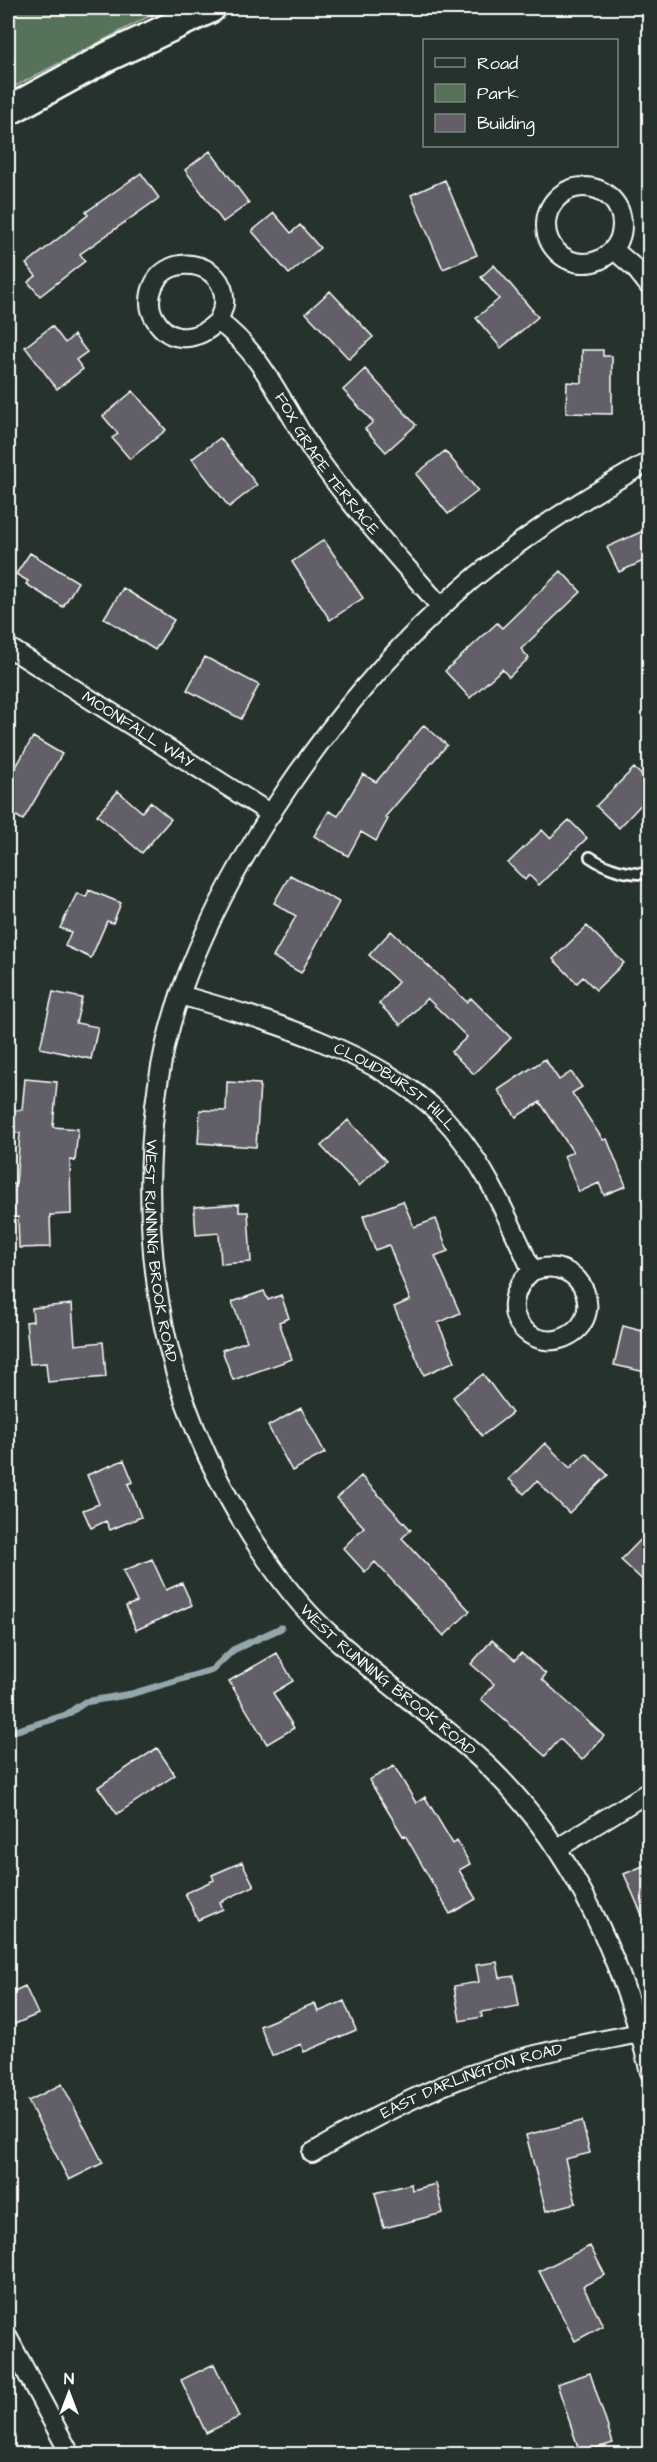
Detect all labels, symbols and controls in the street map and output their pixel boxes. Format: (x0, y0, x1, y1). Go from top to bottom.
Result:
legend (423, 39, 618, 147)
text: Road (477, 51, 518, 76)
text: Park (477, 81, 519, 106)
text: Building (477, 111, 535, 137)
street label: FOX GRAPE TERRACE (269, 388, 385, 540)
street label: MOONFALL WAY (78, 686, 198, 774)
street label: CLOUDBURST HILL (330, 1037, 462, 1136)
street label: WEST RUNNING BROOK ROAD (139, 1139, 183, 1365)
street label: WEST RUNNING BROOK ROAD (295, 1599, 481, 1761)
street label: EAST DARLINGTON ROAD (377, 2038, 565, 2124)
north arrow (39, 2363, 99, 2423)
text: N (64, 2368, 74, 2390)

